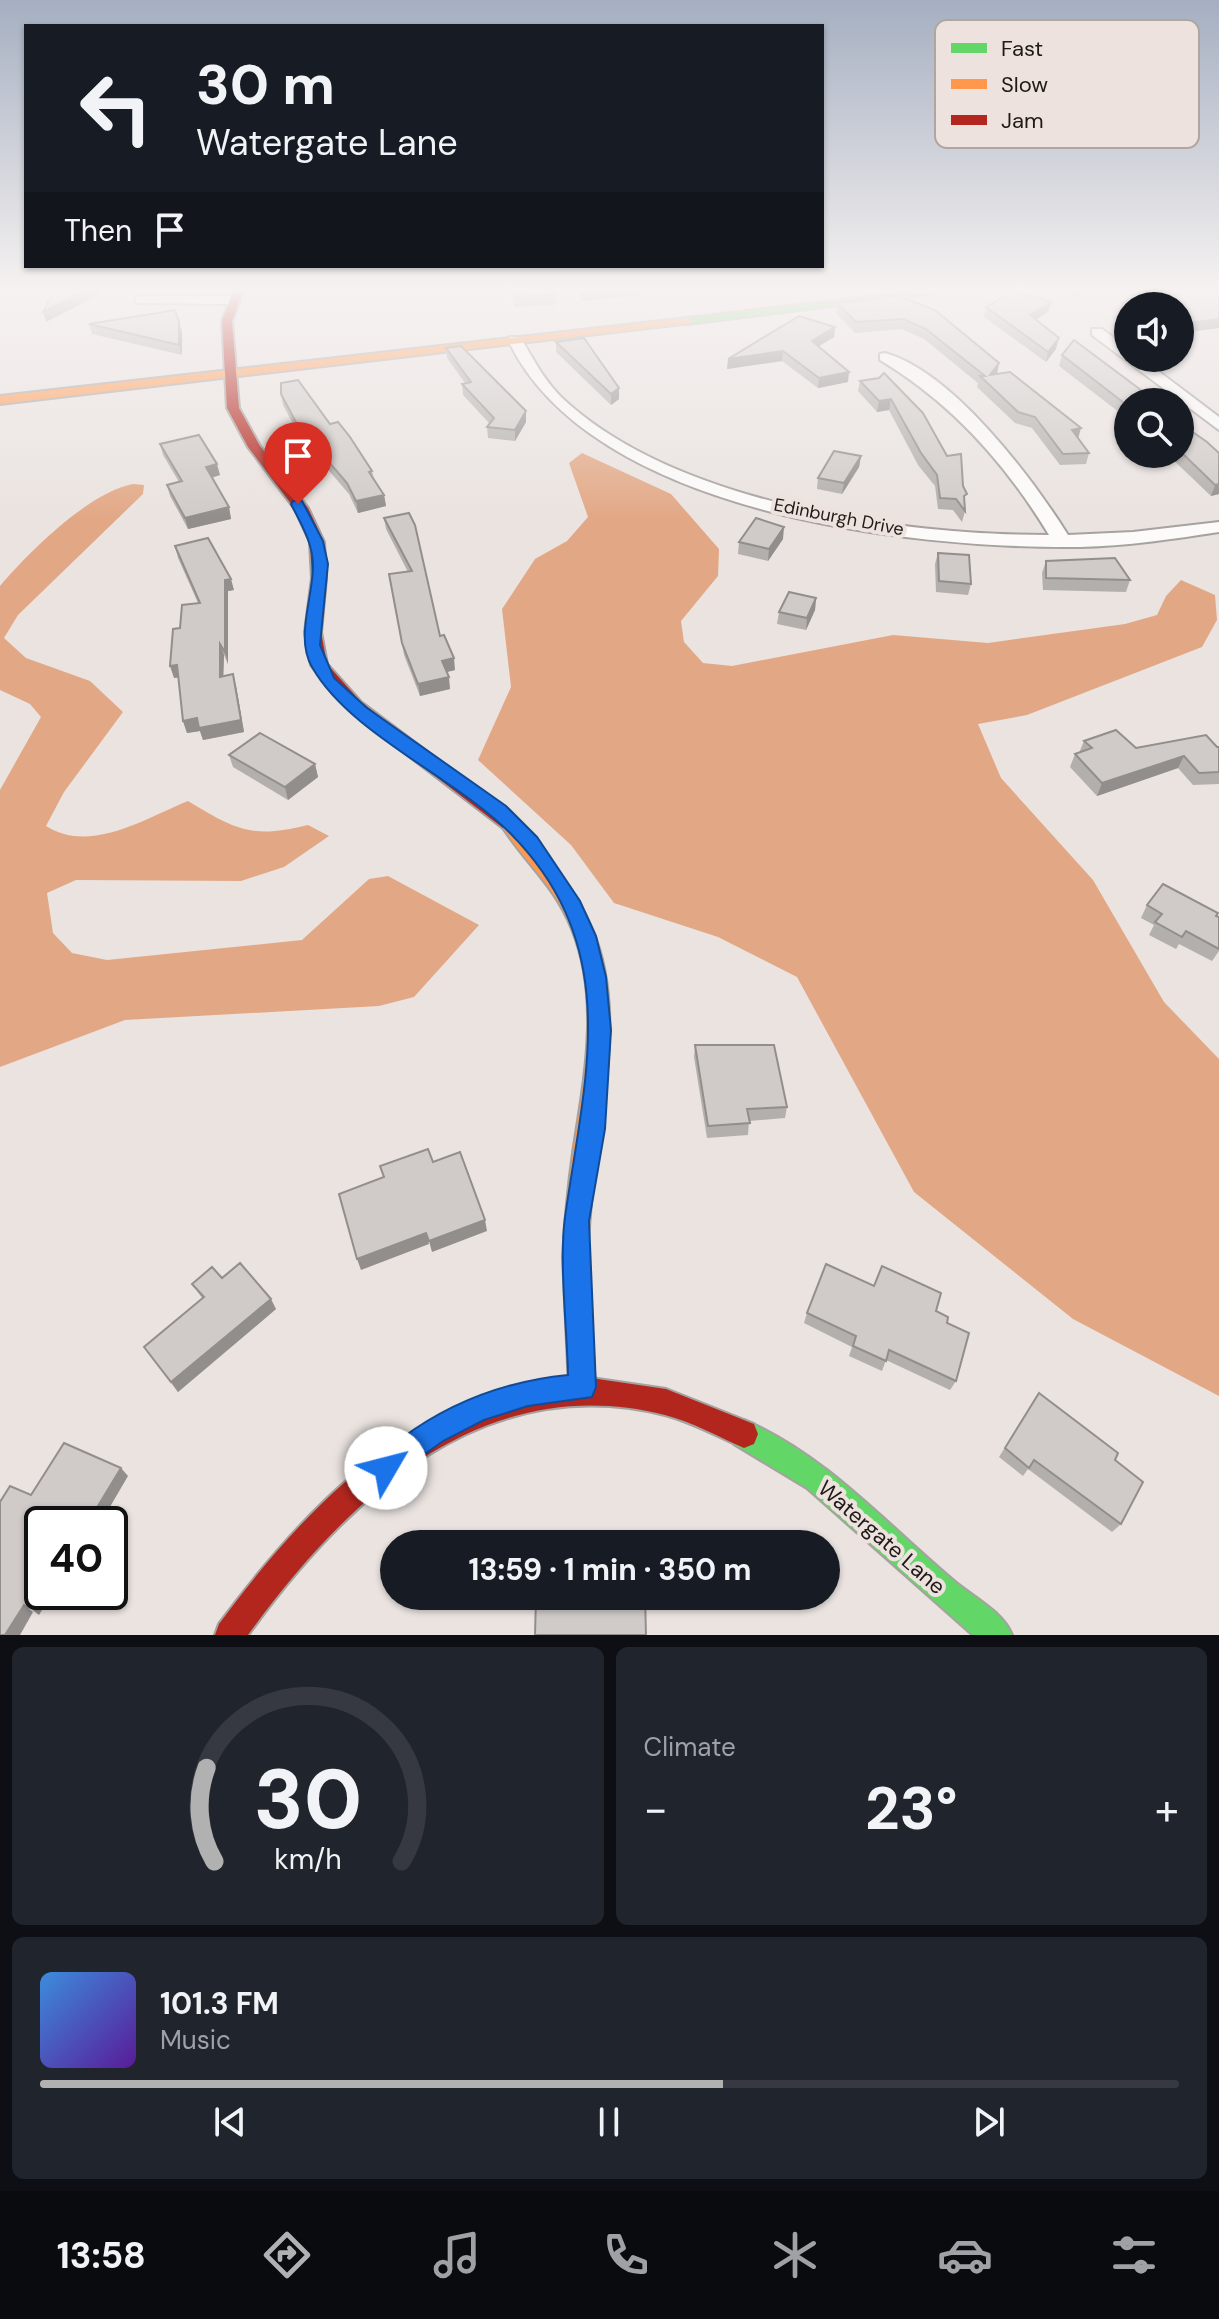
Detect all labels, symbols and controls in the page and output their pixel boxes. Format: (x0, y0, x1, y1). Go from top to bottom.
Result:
legend (935, 20, 1199, 148)
text: Fast (1001, 34, 1043, 63)
text: 30 m (196, 48, 335, 121)
icon: left (64, 56, 168, 160)
text: Slow (1001, 70, 1048, 99)
text: Jam (1001, 106, 1044, 135)
text: Watergate Lane (196, 119, 458, 166)
icon: arrive (148, 208, 192, 252)
text: Then (64, 211, 132, 250)
map controls (1114, 292, 1194, 468)
button: sound (1114, 292, 1194, 372)
button: search (1114, 388, 1194, 468)
pin (264, 422, 332, 504)
icon: arrive (276, 434, 320, 478)
street label: Edinburgh Drive (772, 493, 906, 541)
position arrow (344, 1426, 428, 1510)
street label: Watergate Lane (812, 1474, 952, 1601)
speed limit sign: 40 (24, 1506, 128, 1610)
text: 13:59 · 1 min · 350 m (468, 1550, 752, 1589)
text: Climate (644, 1730, 736, 1764)
text: 30 (253, 1745, 362, 1854)
text: 23° (865, 1769, 958, 1848)
text: − (644, 1780, 668, 1838)
text: + (1155, 1780, 1179, 1838)
text: km/h (274, 1841, 342, 1878)
text: 101.3 FM (160, 1984, 279, 2023)
text: Music (160, 2023, 231, 2057)
icon: previous (208, 2100, 252, 2144)
icon: pause (587, 2100, 631, 2144)
icon: next (967, 2100, 1011, 2144)
icon: directions (259, 2227, 315, 2283)
icon: music (429, 2227, 485, 2283)
icon: phone (598, 2227, 654, 2283)
icon: climate (767, 2227, 823, 2283)
icon: car (937, 2227, 993, 2283)
icon: filters (1106, 2227, 1162, 2283)
text: 13:58 (57, 2232, 146, 2279)

